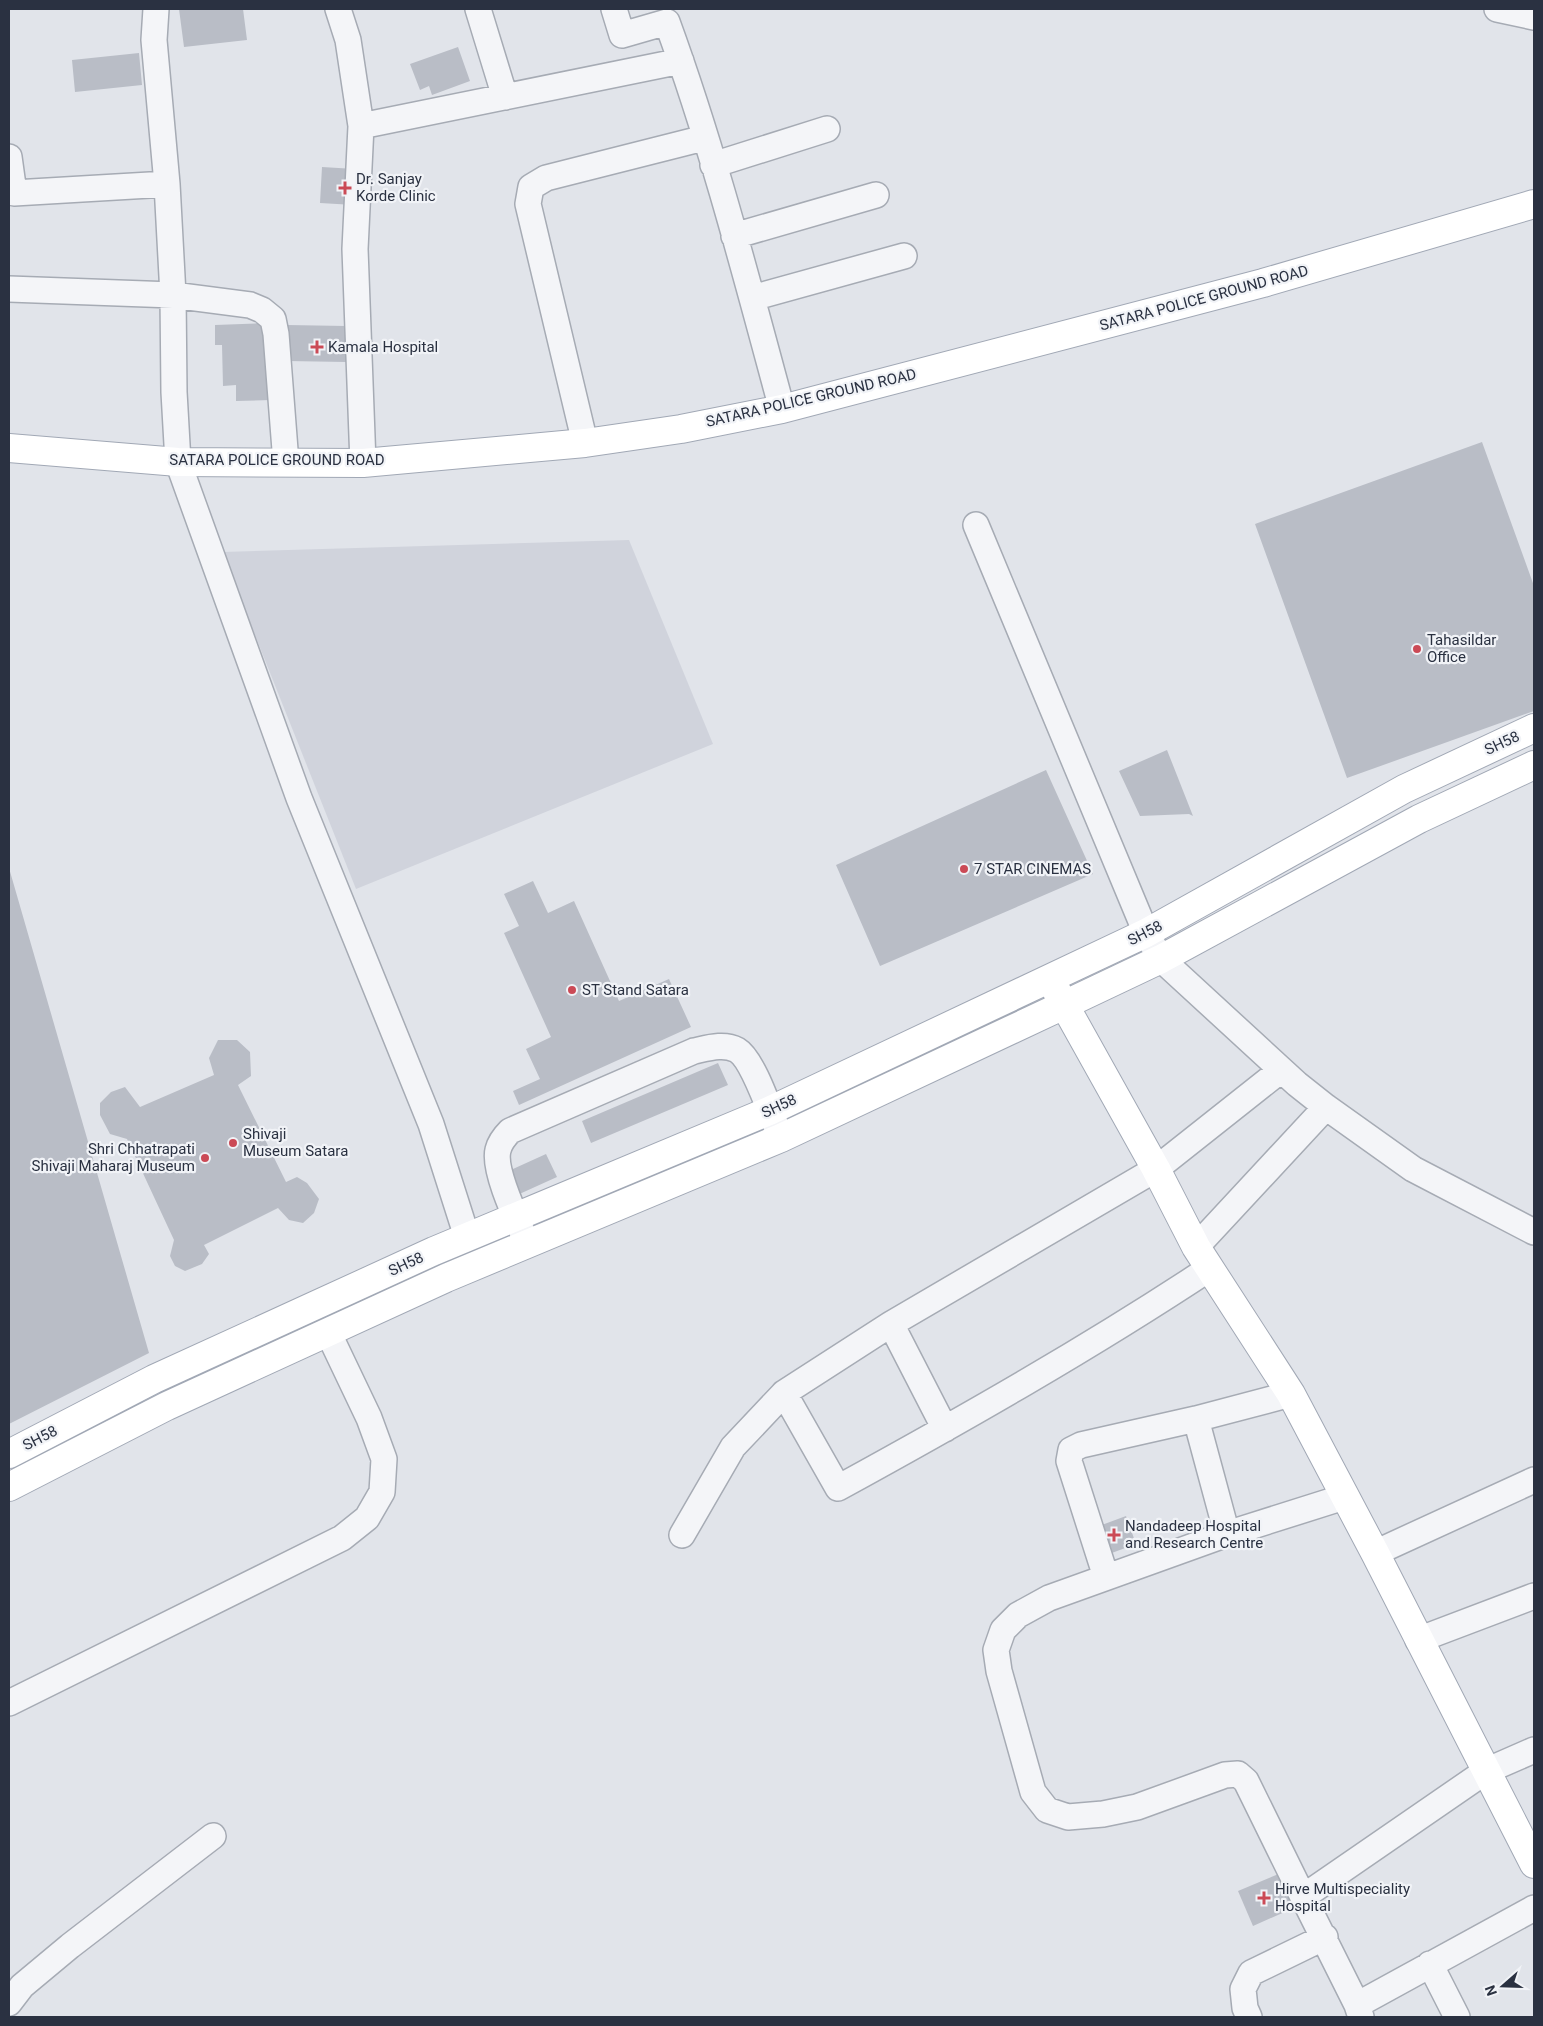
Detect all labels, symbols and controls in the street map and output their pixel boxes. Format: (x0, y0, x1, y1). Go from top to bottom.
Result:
place label: Dr. Sanjay Korde Clinic (356, 170, 436, 205)
marker: Dr. Sanjay Korde Clinic (338, 181, 352, 195)
street label: SATARA POLICE GROUND ROAD (1098, 261, 1310, 335)
place label: Kamala Hospital (328, 338, 438, 356)
marker: Kamala Hospital (310, 340, 324, 354)
street label: SATARA POLICE GROUND ROAD (704, 365, 918, 431)
street label: SATARA POLICE GROUND ROAD (169, 451, 385, 469)
place label: Tahasildar Office (1427, 631, 1496, 666)
marker: Tahasildar Office (1411, 643, 1423, 655)
street label: SH58 (1482, 727, 1522, 759)
place label: 7 STAR CINEMAS (974, 860, 1091, 878)
marker: 7 STAR CINEMAS (958, 863, 970, 875)
street label: SH58 (1125, 917, 1165, 949)
place label: ST Stand Satara (582, 981, 689, 999)
marker: ST Stand Satara (566, 984, 578, 996)
street label: SH58 (759, 1090, 799, 1122)
place label: Shivaji Museum Satara (243, 1125, 348, 1160)
marker: Shivaji Museum Satara (227, 1137, 239, 1149)
place label: Shri Chhatrapati Shivaji Maharaj Museum (31, 1140, 195, 1175)
marker: Shri Chhatrapati Shivaji Maharaj Museum (199, 1152, 211, 1164)
street label: SH58 (386, 1248, 426, 1280)
street label: SH58 (20, 1422, 60, 1454)
place label: Nandadeep Hospital and Research Centre (1125, 1517, 1263, 1552)
marker: Nandadeep Hospital and Research Centre (1107, 1528, 1121, 1542)
place label: Hirve Multispeciality Hospital (1275, 1880, 1410, 1915)
marker: Hirve Multispeciality Hospital (1257, 1891, 1271, 1905)
north arrow (1478, 1961, 1528, 2011)
text: N (1482, 1983, 1500, 1998)

